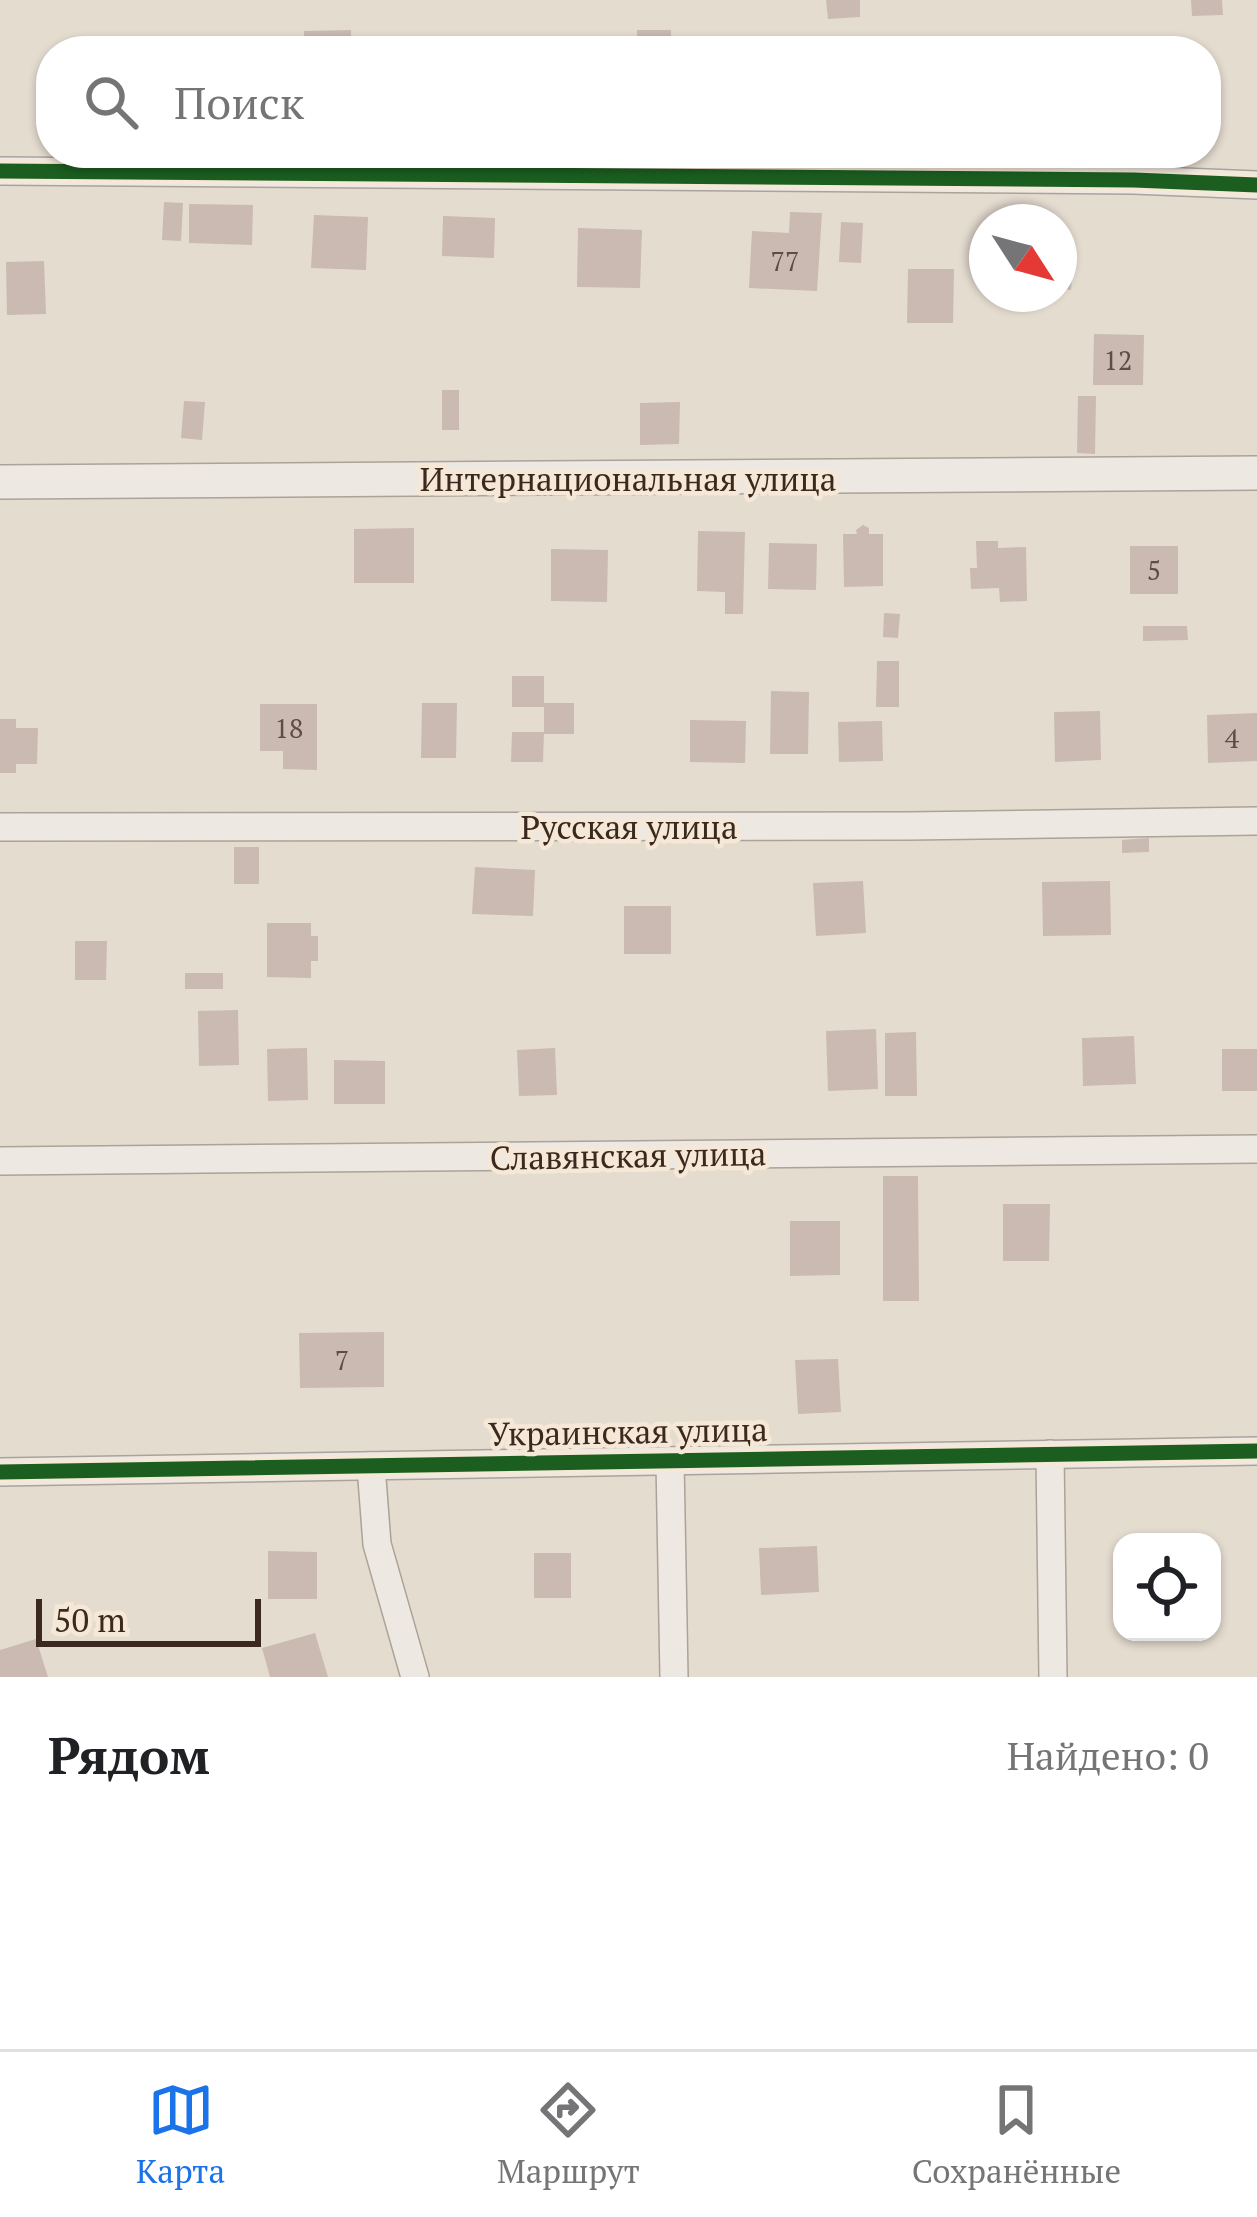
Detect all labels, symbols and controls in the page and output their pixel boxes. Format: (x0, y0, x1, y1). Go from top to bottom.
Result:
search box (36, 36, 1221, 168)
icon: search (78, 69, 144, 135)
text: Поиск (174, 72, 304, 132)
north arrow (969, 204, 1077, 312)
house number: 77 (771, 243, 799, 279)
house number: 12 (1104, 342, 1132, 378)
street label: Интернациональная улица (420, 457, 836, 500)
house number: 5 (1147, 552, 1161, 588)
house number: 18 (275, 710, 303, 746)
house number: 4 (1225, 720, 1240, 756)
street label: Русская улица (520, 805, 738, 848)
street label: Славянская улица (489, 1131, 767, 1179)
house number: 7 (335, 1342, 349, 1378)
street label: Украинская улица (488, 1407, 768, 1455)
map controls (1113, 1533, 1221, 1641)
button: locate (1113, 1533, 1221, 1641)
scale bar (36, 1593, 261, 1646)
text: 50 m (54, 1598, 126, 1641)
text: Рядом (48, 1721, 210, 1789)
text: Найдено: 0 (1007, 1729, 1209, 1781)
tab: Карта (136, 2077, 225, 2192)
tab: Маршрут (497, 2077, 640, 2192)
tab: Сохранённые (912, 2077, 1121, 2192)

